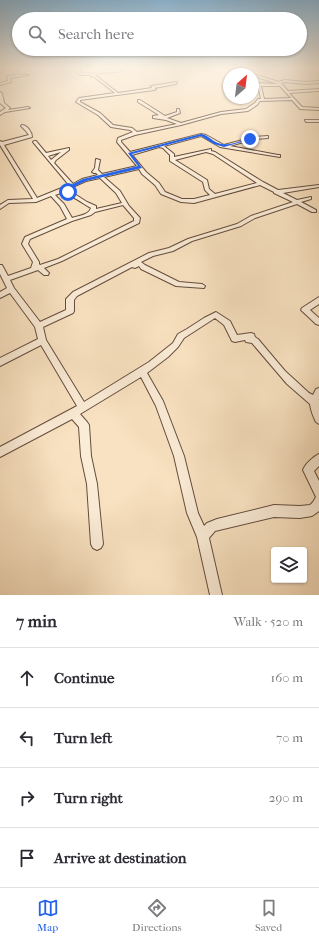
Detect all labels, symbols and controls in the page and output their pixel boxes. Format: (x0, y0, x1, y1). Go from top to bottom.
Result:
search box (12, 12, 307, 56)
icon: search (26, 23, 48, 45)
text: Search here (58, 25, 134, 43)
north arrow (223, 68, 259, 104)
route end (241, 130, 259, 148)
route start (59, 183, 77, 201)
map controls (271, 547, 307, 583)
button: layers (271, 547, 307, 583)
text: 7 min (16, 611, 57, 631)
text: Walk · 520 m (234, 614, 303, 629)
icon: ahead (16, 667, 38, 689)
text: Continue (54, 669, 114, 687)
text: 160 m (271, 670, 303, 685)
icon: left (16, 727, 38, 749)
text: Turn left (54, 729, 112, 747)
text: 70 m (276, 730, 303, 745)
icon: right (16, 787, 38, 809)
text: Turn right (54, 789, 123, 807)
text: 290 m (269, 790, 303, 805)
icon: arrive (16, 847, 38, 869)
text: Arrive at destination (54, 849, 186, 867)
tab: Map (37, 897, 59, 934)
tab: Directions (132, 897, 182, 934)
tab: Saved (255, 897, 282, 934)

